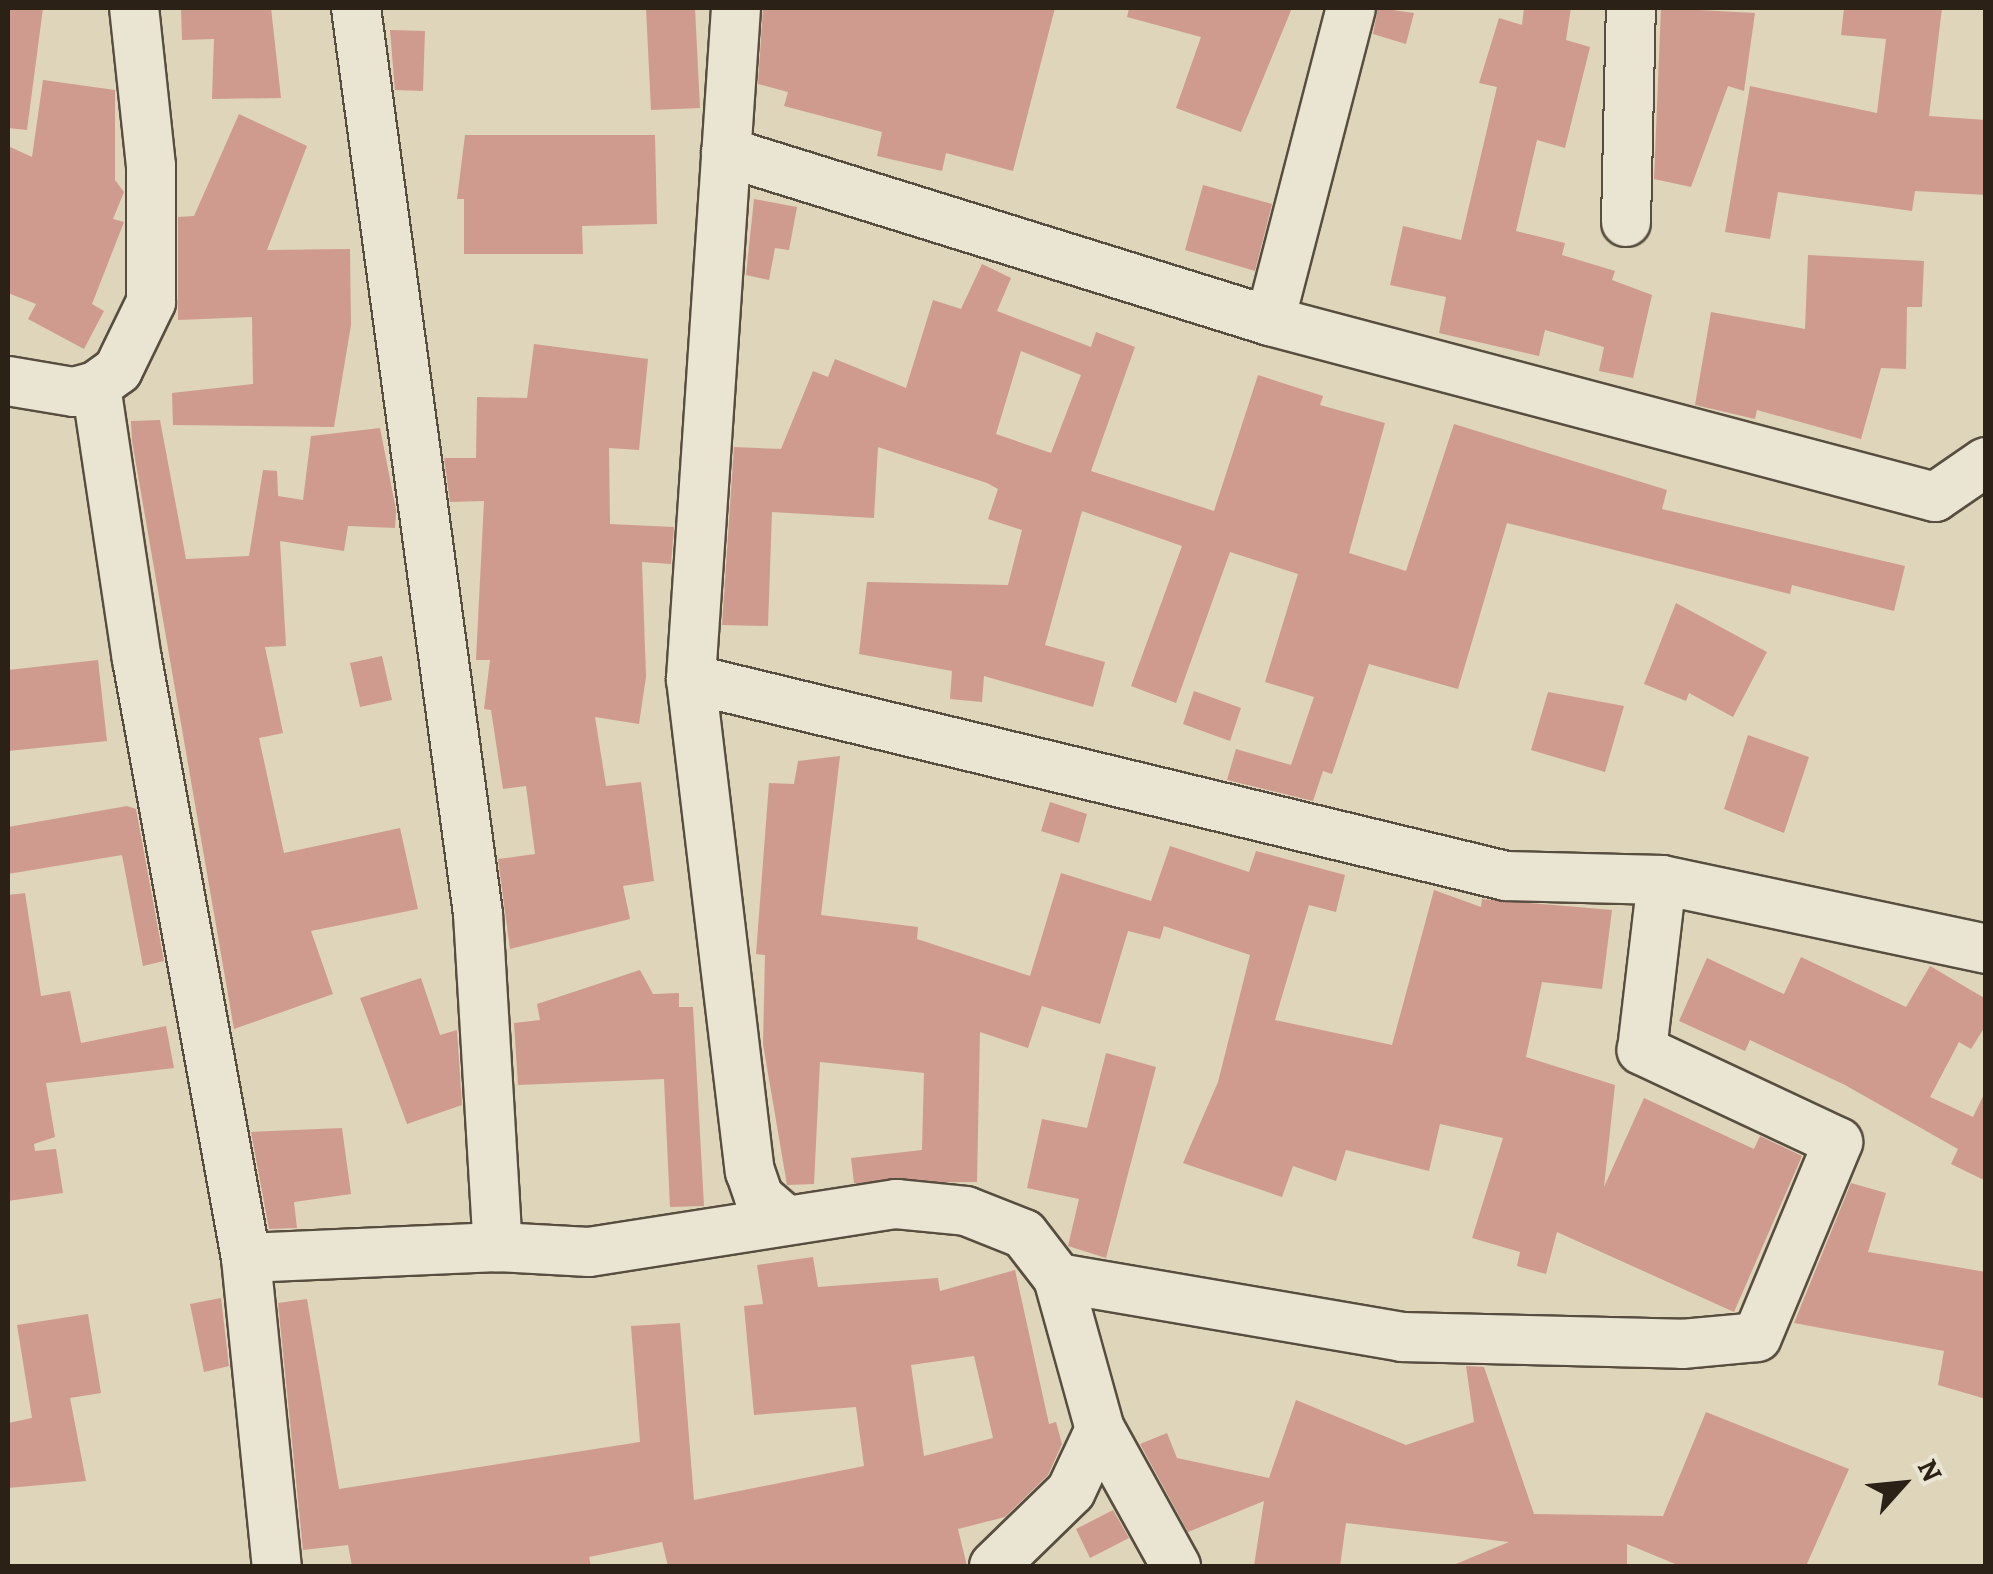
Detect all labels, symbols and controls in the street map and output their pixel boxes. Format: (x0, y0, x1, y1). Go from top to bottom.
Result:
north arrow (1853, 1434, 1953, 1534)
text: N (1908, 1453, 1951, 1488)

